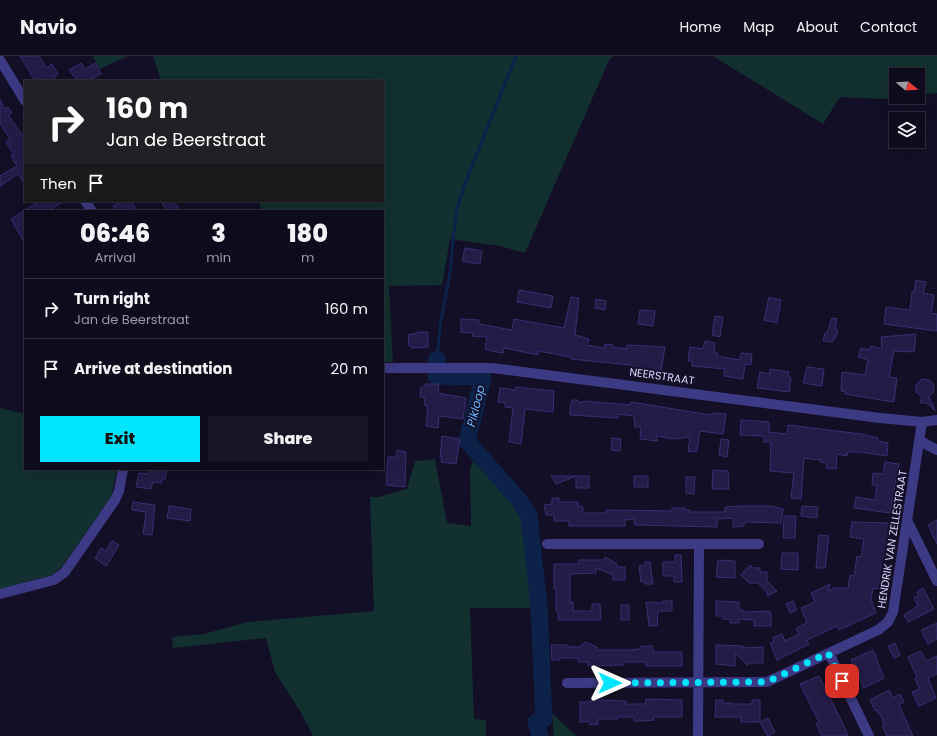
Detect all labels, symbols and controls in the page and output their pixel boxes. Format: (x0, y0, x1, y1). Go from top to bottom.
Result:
text: Navio (20, 14, 77, 41)
text: Home (679, 17, 721, 37)
text: Map (743, 17, 774, 37)
text: About (796, 17, 838, 37)
text: Contact (860, 17, 917, 37)
north arrow (889, 68, 925, 104)
map controls (889, 68, 925, 148)
text: 160 m (106, 89, 188, 128)
icon: right (40, 96, 92, 148)
button: layers (889, 112, 925, 148)
text: Jan de Beerstraat (106, 127, 266, 152)
icon: arrive (85, 172, 107, 194)
text: Then (40, 173, 77, 194)
text: 06:46 (80, 217, 150, 250)
text: 3 (211, 217, 226, 250)
text: 180 (287, 217, 328, 250)
text: Arrival (95, 248, 136, 267)
text: min (206, 248, 231, 267)
text: m (301, 248, 314, 267)
text: Turn right (74, 288, 150, 309)
icon: right (40, 298, 62, 320)
text: 160 m (325, 298, 368, 319)
text: Jan de Beerstraat (74, 310, 189, 329)
icon: arrive (40, 358, 62, 380)
text: Arrive at destination (74, 358, 232, 379)
text: 20 m (330, 358, 368, 379)
street label: NEERSTRAAT (628, 364, 696, 388)
water label: Pikloop (462, 383, 489, 429)
button: Exit (40, 416, 200, 462)
button: Share (208, 416, 368, 462)
street label: HENDRIK VAN ZELLESTRAAT (873, 469, 911, 609)
position arrow (589, 662, 631, 704)
pin (825, 664, 859, 698)
icon: arrive (831, 670, 853, 692)

